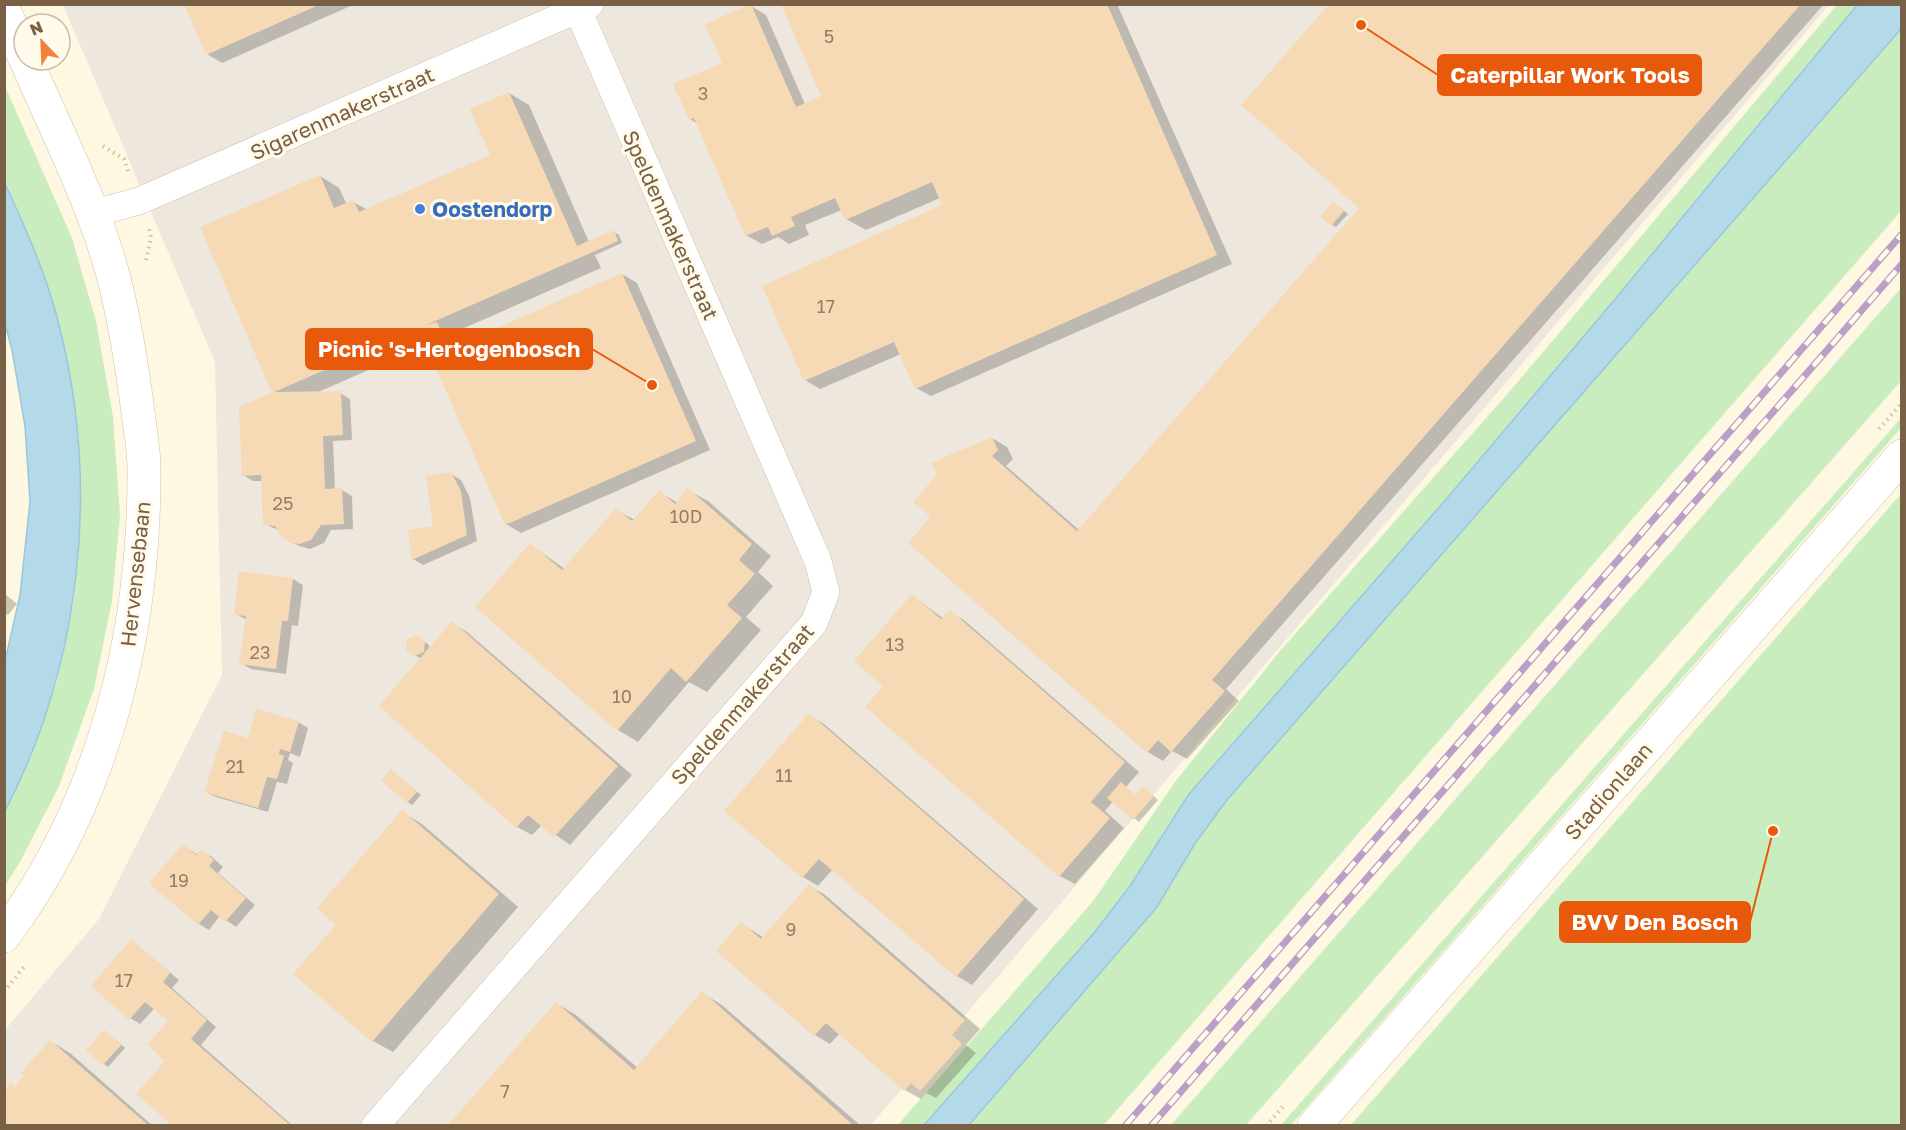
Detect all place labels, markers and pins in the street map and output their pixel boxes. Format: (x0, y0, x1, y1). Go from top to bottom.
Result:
callout: Caterpillar Work Tools (1438, 55, 1701, 95)
place label: Oostendorp (432, 196, 553, 222)
marker: Oostendorp (413, 202, 427, 216)
callout: Picnic 's-Hertogenbosch (306, 329, 592, 369)
callout: BVV Den Bosch (1560, 902, 1750, 942)

